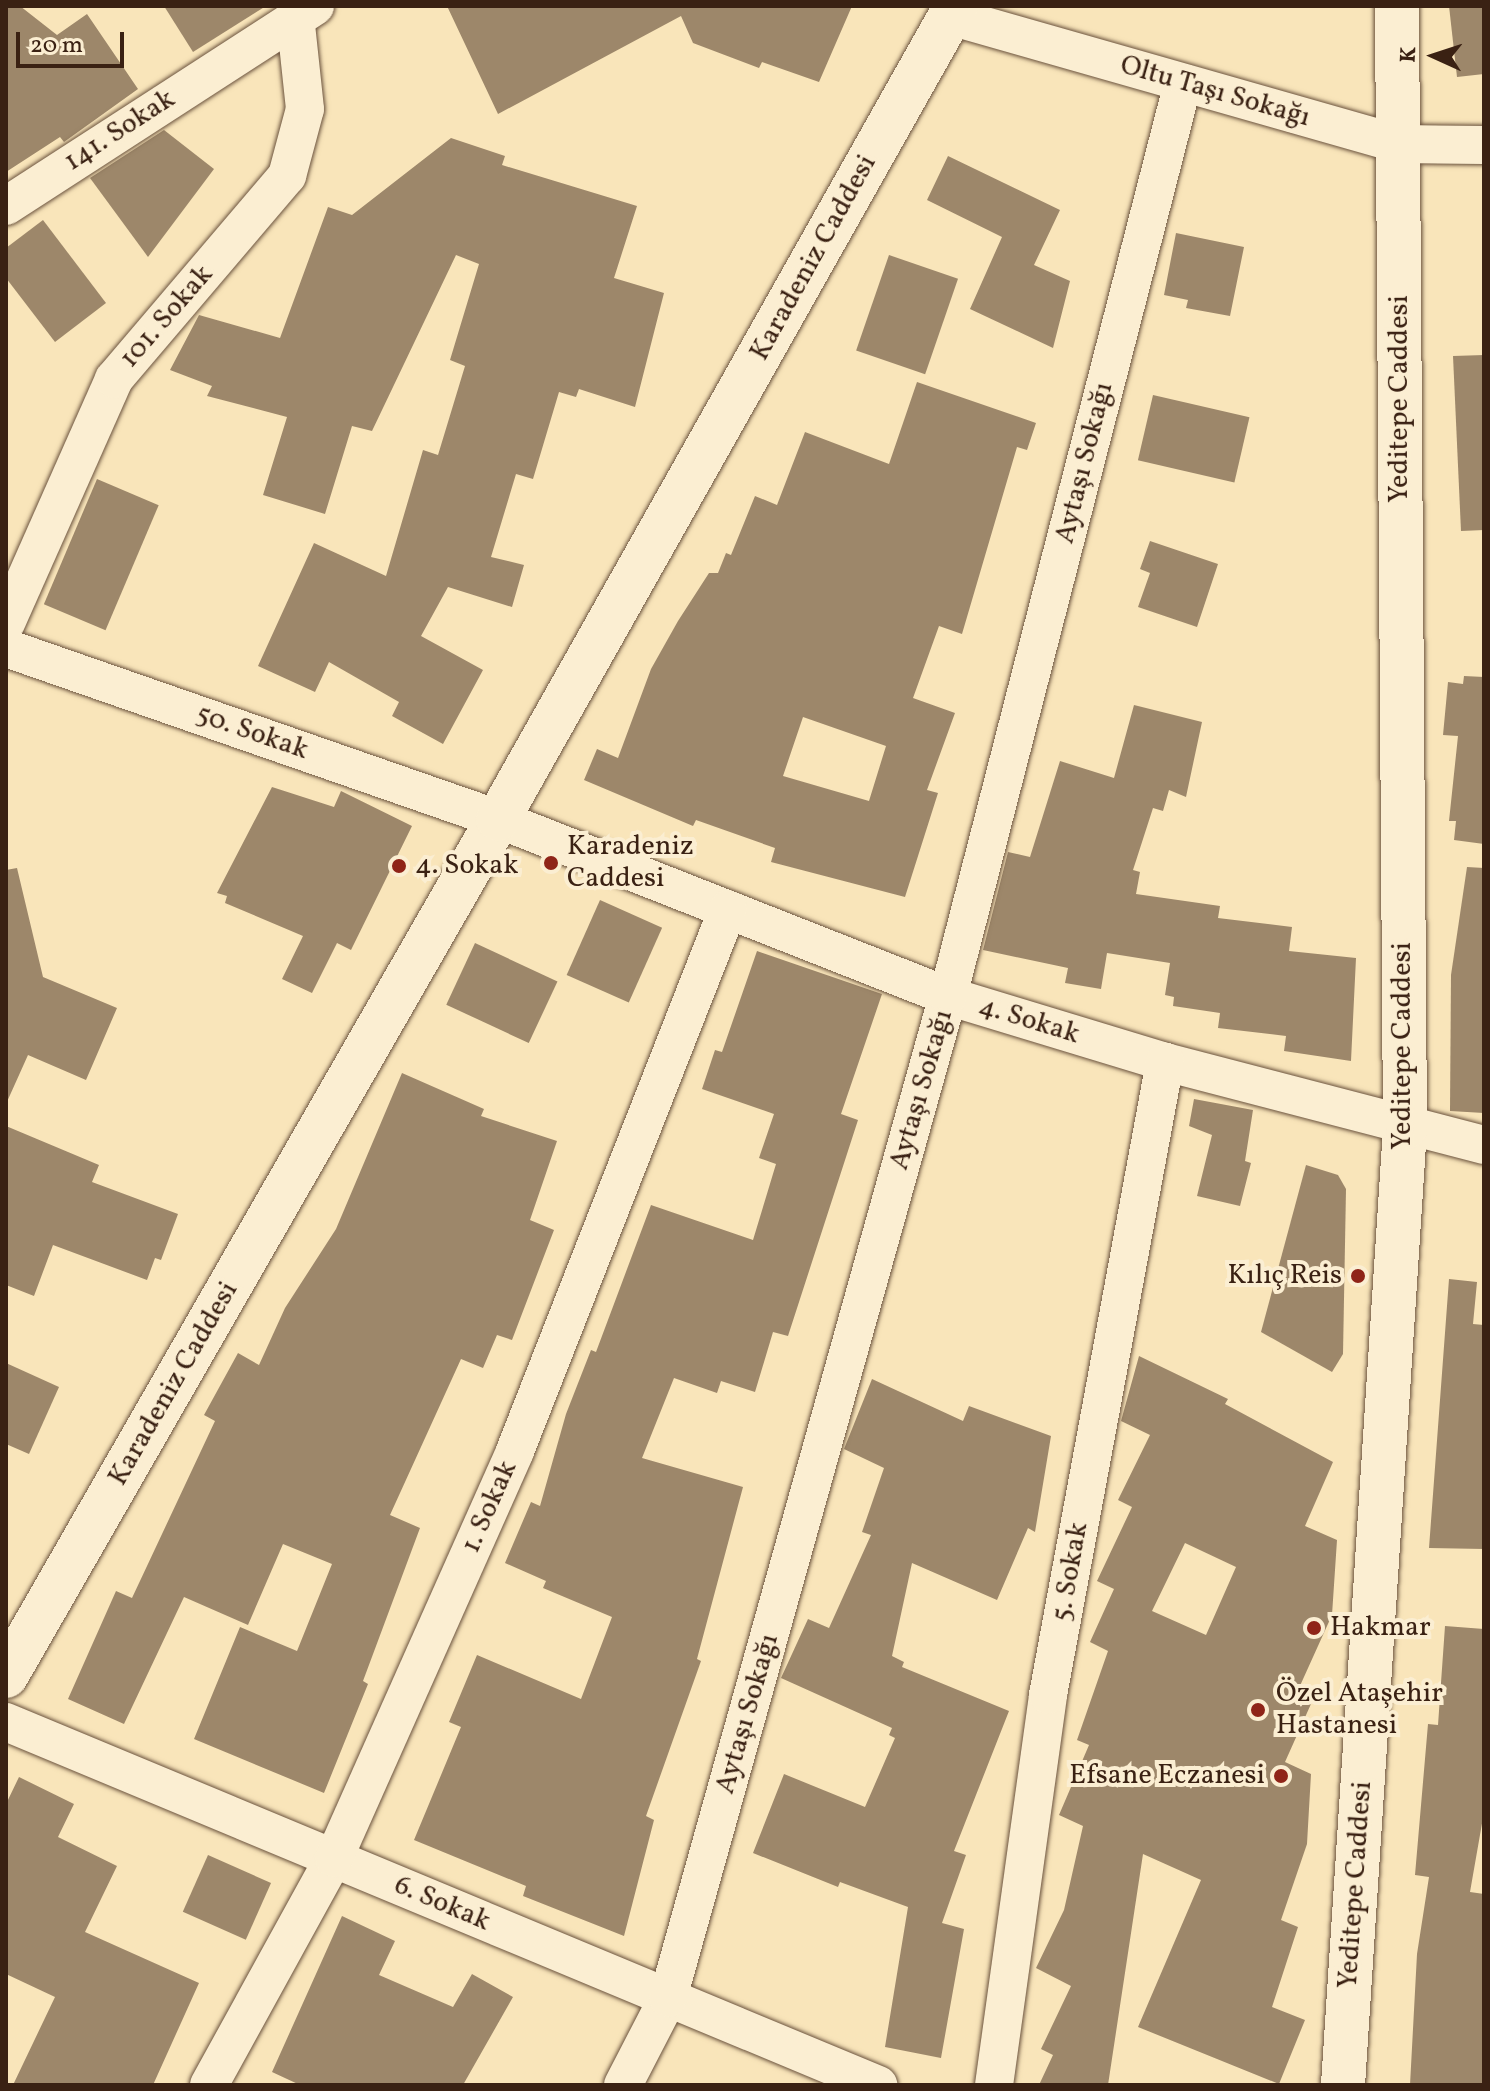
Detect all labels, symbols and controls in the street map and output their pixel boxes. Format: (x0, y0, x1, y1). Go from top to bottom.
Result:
scale bar (20, 16, 128, 66)
north arrow (1394, 16, 1474, 96)
text: 20 m (30, 29, 83, 63)
text: K (1394, 46, 1425, 63)
street label: Oltu Taşı Sokağı (1116, 49, 1314, 135)
street label: 141. Sokak (58, 83, 182, 179)
street label: Karadeniz Caddesi (744, 149, 884, 367)
street label: 101. Sokak (113, 259, 221, 375)
street label: Yeditepe Caddesi (1383, 295, 1417, 503)
street label: Aytaşı Sokağı (1049, 379, 1121, 547)
street label: 50. Sokak (191, 698, 313, 768)
place label: Karadeniz Caddesi (567, 830, 694, 896)
place label: 4. Sokak (415, 849, 518, 883)
marker: Karadeniz Caddesi (542, 854, 560, 872)
marker: 4. Sokak (390, 857, 408, 875)
street label: Yeditepe Caddesi (1386, 942, 1420, 1150)
street label: 4. Sokak (975, 990, 1083, 1052)
street label: Aytaşı Sokağı (883, 1006, 961, 1174)
place label: Kılıç Reis (1227, 1259, 1342, 1293)
marker: Kılıç Reis (1349, 1267, 1367, 1285)
street label: Karadeniz Caddesi (102, 1276, 246, 1492)
street label: 1. Sokak (455, 1456, 525, 1558)
street label: 5. Sokak (1046, 1520, 1096, 1624)
place label: Hakmar (1330, 1611, 1431, 1645)
marker: Hakmar (1305, 1619, 1323, 1637)
street label: Aytaşı Sokağı (709, 1630, 787, 1798)
place label: Özel Ataşehir Hastanesi (1276, 1677, 1443, 1743)
marker: Özel Ataşehir Hastanesi (1247, 1699, 1269, 1721)
place label: Efsane Eczanesi (1069, 1759, 1265, 1793)
marker: Efsane Eczanesi (1272, 1767, 1290, 1785)
street label: Yeditepe Caddesi (1332, 1780, 1380, 1990)
street label: 6. Sokak (389, 1869, 495, 1939)

